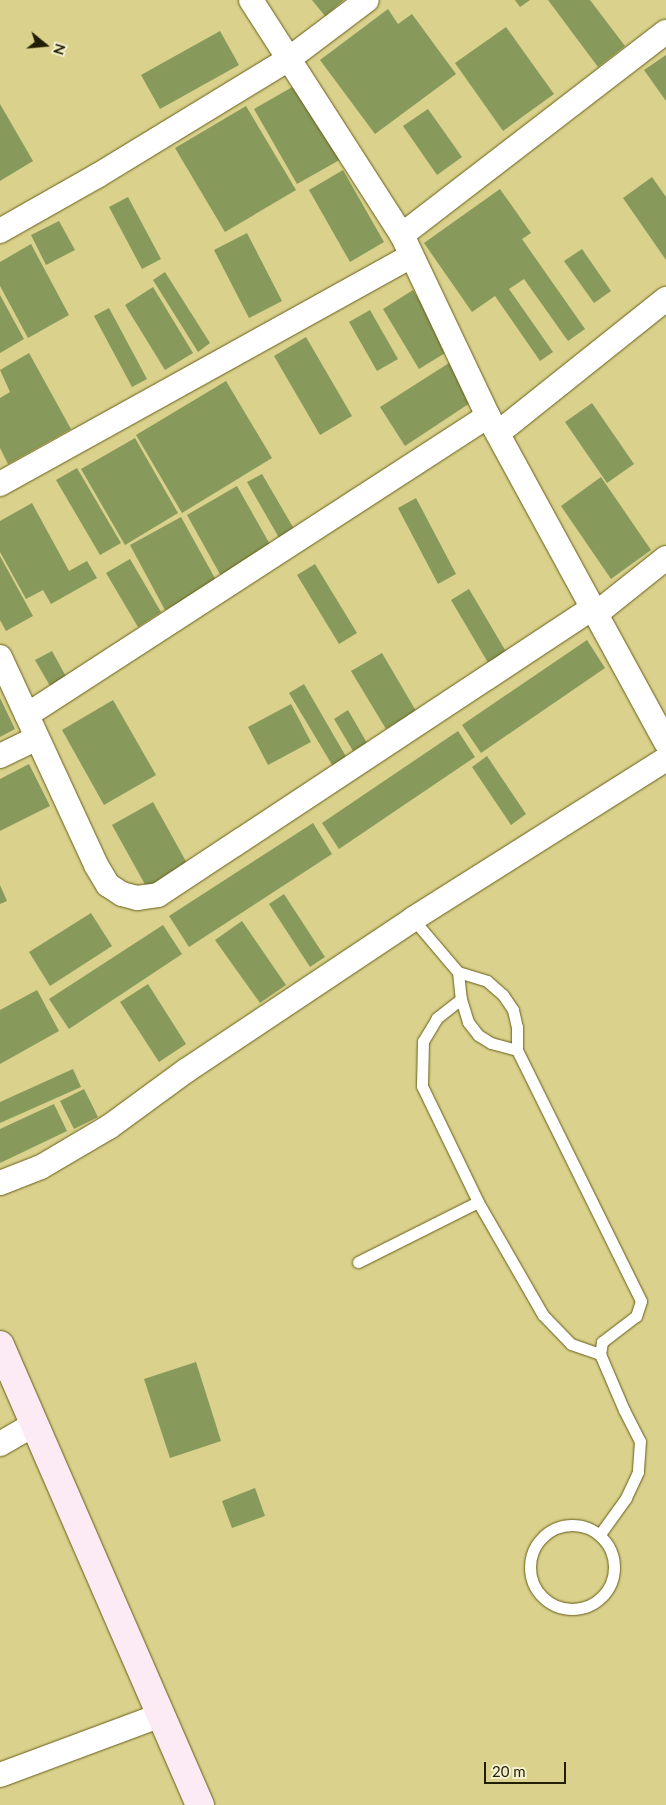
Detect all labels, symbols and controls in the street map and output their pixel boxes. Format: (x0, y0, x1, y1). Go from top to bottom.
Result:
north arrow (20, 20, 70, 70)
text: N (50, 42, 70, 57)
scale bar (486, 1752, 568, 1784)
text: 20 m (492, 1762, 526, 1780)

